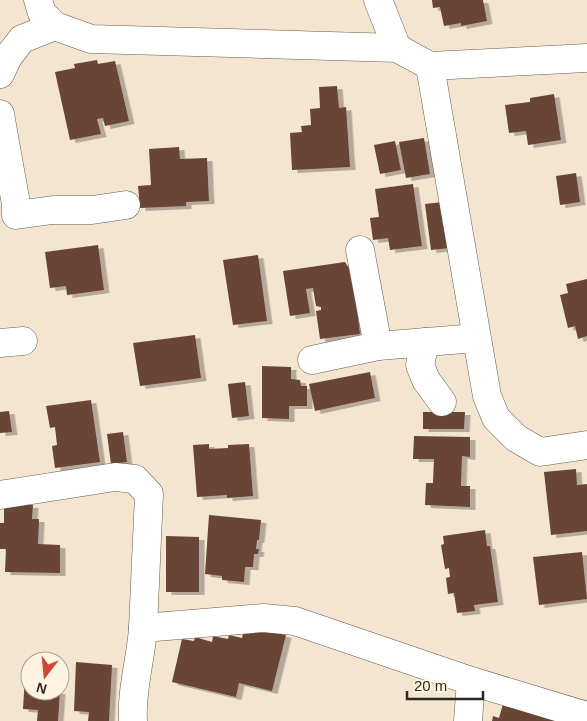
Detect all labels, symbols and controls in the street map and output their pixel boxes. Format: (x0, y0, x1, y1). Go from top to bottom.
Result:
north arrow (20, 651, 70, 701)
scale bar (407, 668, 483, 700)
text: 20 m (414, 677, 447, 694)
text: N (34, 679, 48, 698)

